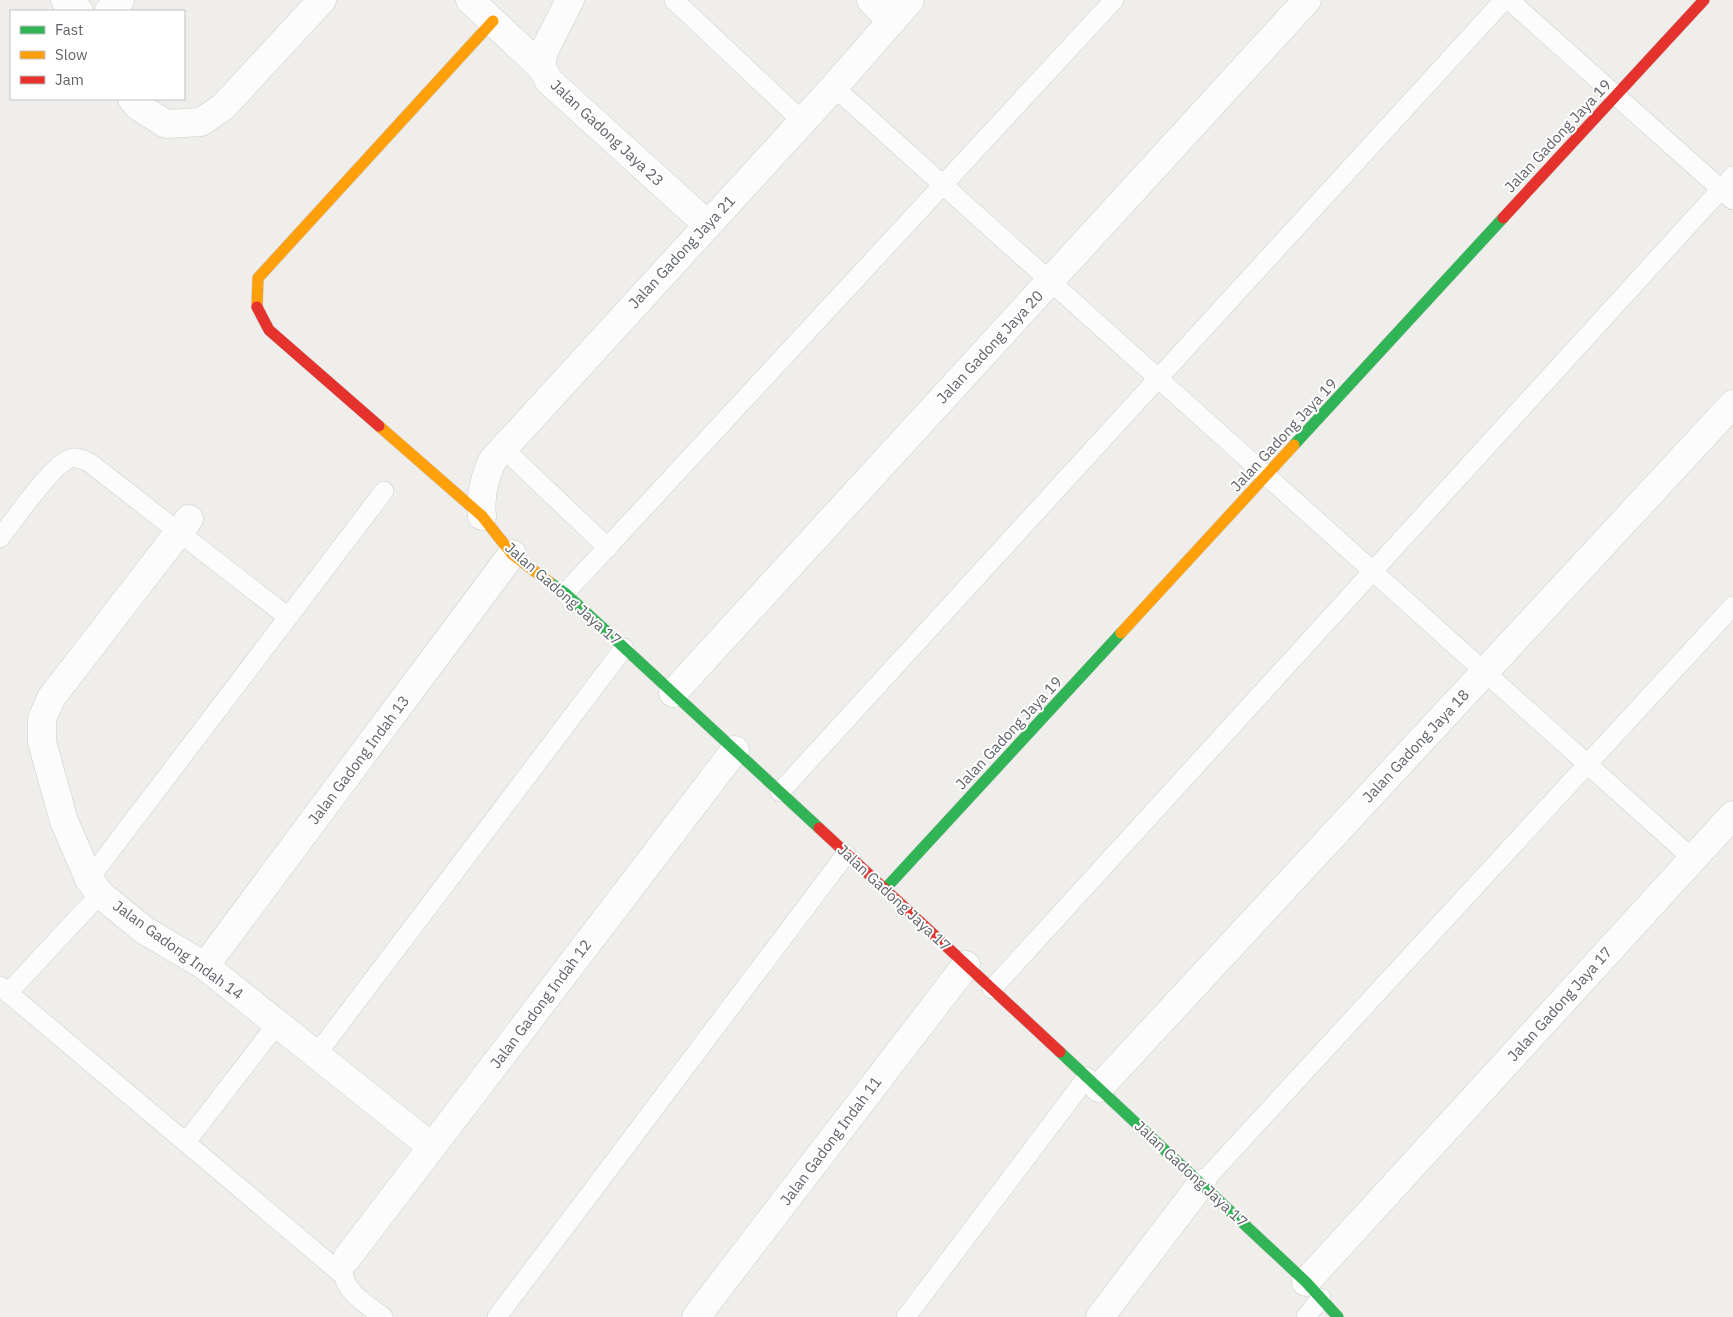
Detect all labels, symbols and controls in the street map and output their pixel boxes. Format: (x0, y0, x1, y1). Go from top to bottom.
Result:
legend (10, 10, 185, 100)
text: Fast (55, 20, 83, 39)
text: Slow (55, 45, 88, 64)
text: Jam (55, 70, 84, 89)
street label: Jalan Gadong Jaya 23 (547, 75, 668, 190)
street label: Jalan Gadong Jaya 19 (1500, 75, 1615, 196)
street label: Jalan Gadong Jaya 21 (624, 191, 739, 312)
street label: Jalan Gadong Jaya 20 (932, 286, 1047, 407)
street label: Jalan Gadong Jaya 19 (1226, 374, 1341, 495)
street label: Jalan Gadong Jaya 17 (501, 538, 625, 649)
street label: Jalan Gadong Jaya 19 (951, 672, 1066, 793)
street label: Jalan Gadong Jaya 18 (1358, 685, 1473, 806)
street label: Jalan Gadong Indah 13 (304, 691, 413, 828)
street label: Jalan Gadong Jaya 17 (834, 840, 955, 955)
street label: Jalan Gadong Indah 14 (109, 896, 247, 1003)
street label: Jalan Gadong Indah 12 (486, 935, 595, 1072)
street label: Jalan Gadong Jaya 17 (1503, 942, 1616, 1065)
street label: Jalan Gadong Indah 11 (776, 1072, 885, 1209)
street label: Jalan Gadong Jaya 17 (1131, 1116, 1252, 1231)

